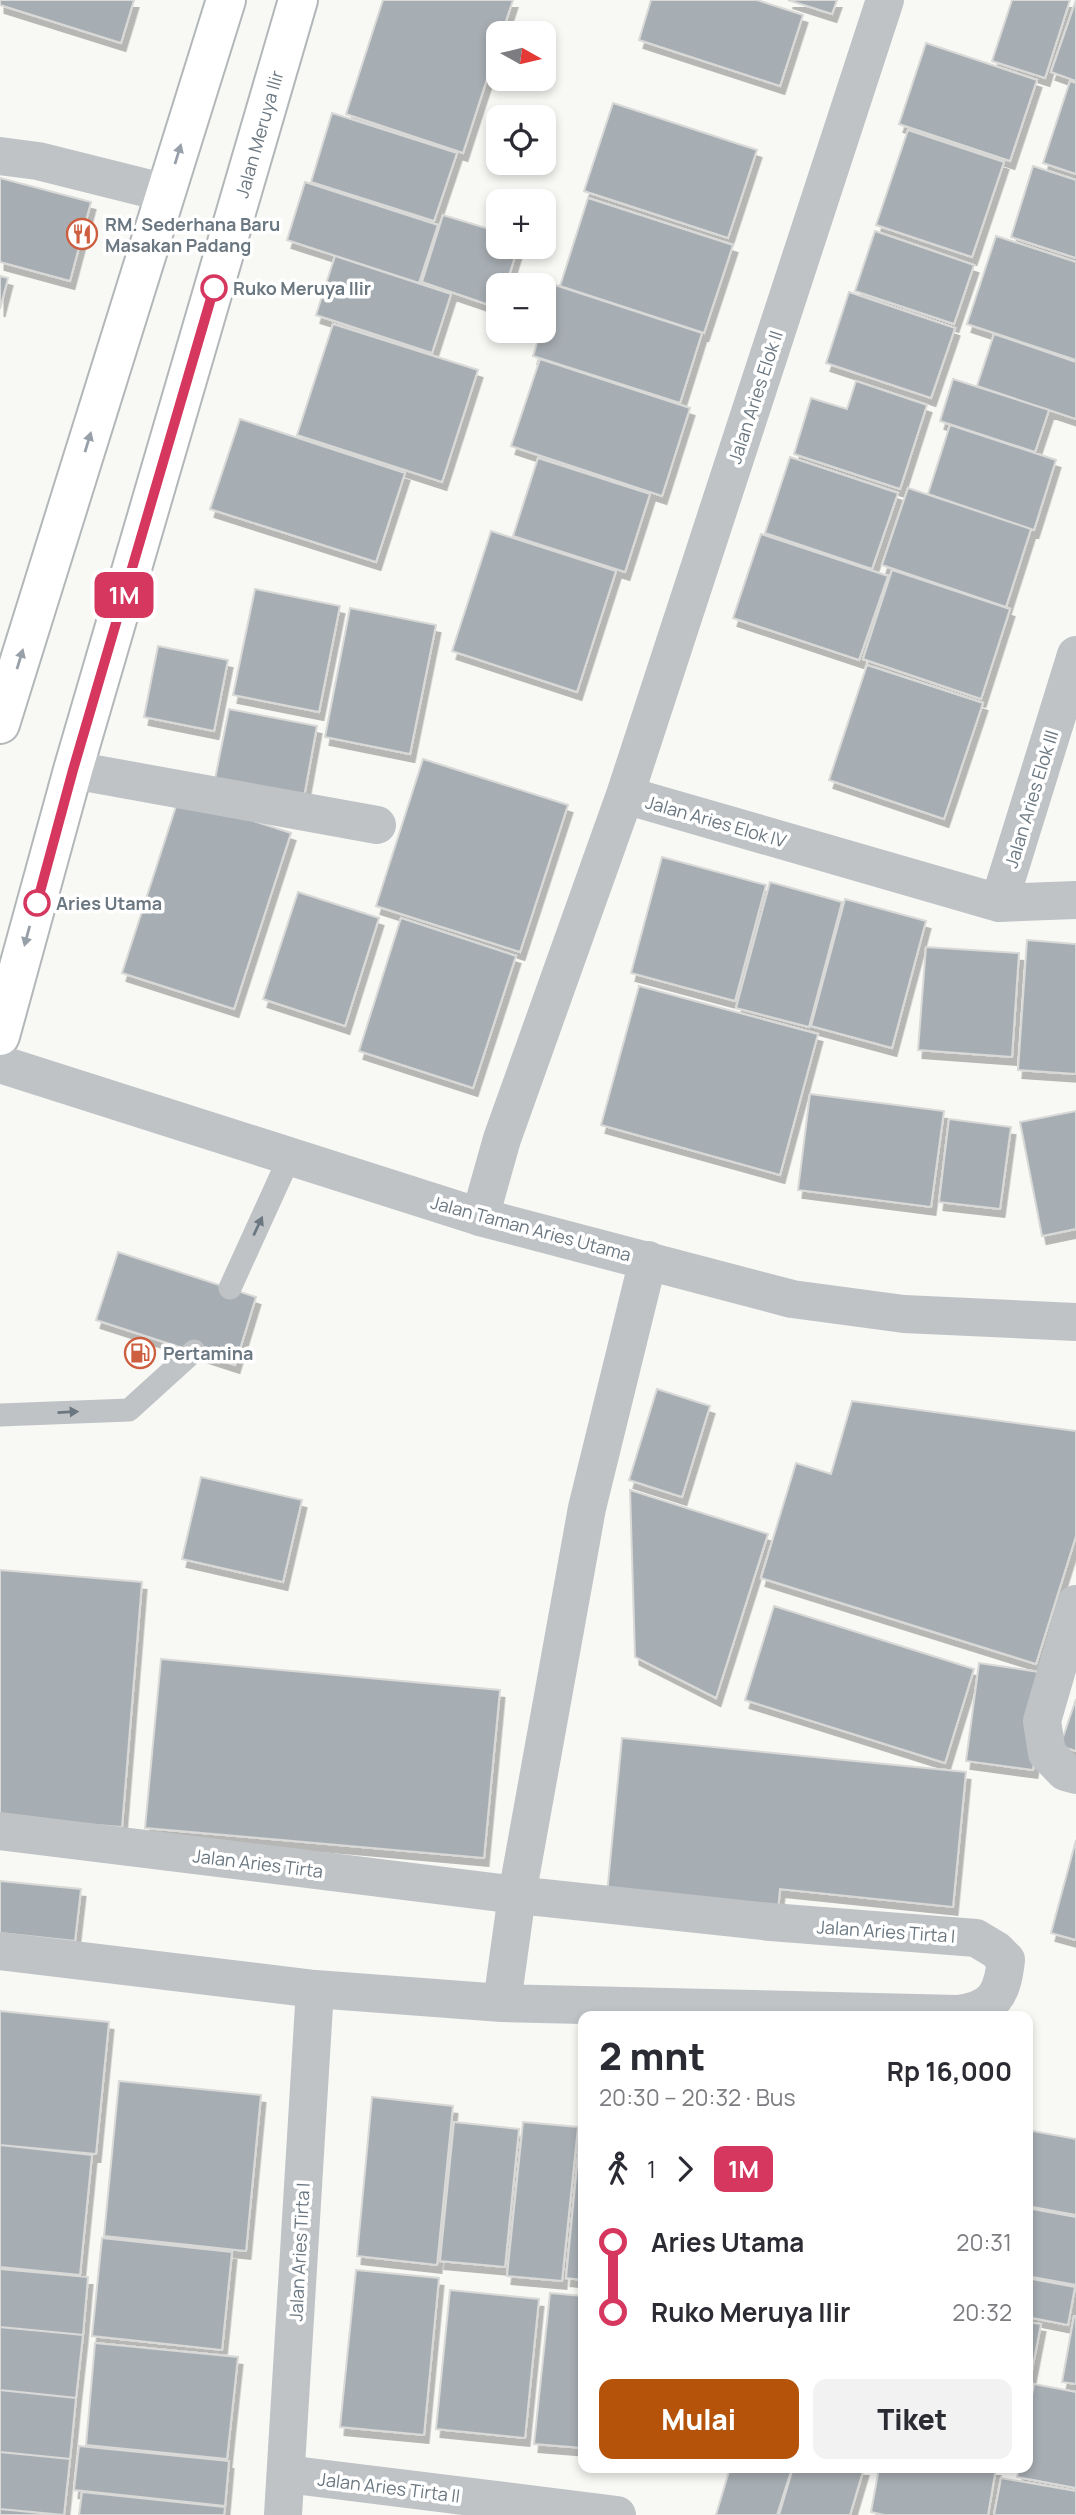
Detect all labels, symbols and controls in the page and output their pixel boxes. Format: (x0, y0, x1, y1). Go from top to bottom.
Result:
north arrow (486, 21, 556, 91)
map controls (486, 21, 556, 343)
street label: Jalan Meruya Ilir (229, 67, 289, 201)
button: locate (486, 105, 556, 175)
one-way arrow (173, 144, 183, 165)
button: + (486, 189, 556, 259)
place label: RM. Sederhana Baru Masakan Padang (105, 212, 280, 257)
restaurant icon: RM. Sederhana Baru Masakan Padang (65, 217, 99, 251)
button: − (486, 273, 556, 343)
marker: Ruko Meruya Ilir (201, 275, 227, 301)
place label: Ruko Meruya Ilir (233, 276, 371, 300)
street label: Jalan Aries Elok II (722, 327, 788, 467)
one-way arrow (83, 431, 94, 452)
line badge: 1M (92, 572, 156, 618)
text: 1M (108, 578, 140, 611)
one-way arrow (16, 648, 26, 669)
street label: Jalan Aries Elok III (999, 727, 1063, 871)
street label: Jalan Aries Elok IV (643, 789, 789, 853)
marker: Aries Utama (24, 890, 50, 916)
place label: Aries Utama (56, 891, 162, 915)
one-way arrow (22, 926, 32, 947)
street label: Jalan Taman Aries Utama (428, 1190, 634, 1266)
one-way arrow (252, 1216, 264, 1236)
fuel station icon: Pertamina (123, 1336, 157, 1370)
place label: Pertamina (163, 1341, 253, 1365)
one-way arrow (57, 1407, 79, 1418)
street label: Jalan Aries Tirta (191, 1843, 325, 1883)
street label: Jalan Aries Tirta I (816, 1914, 956, 1948)
text: 2 mnt (599, 2029, 705, 2081)
text: Rp 16,000 (887, 2053, 1012, 2089)
text: 20:30 – 20:32 · Bus (599, 2081, 795, 2113)
icon: walk (599, 2150, 637, 2188)
icon: forward (666, 2150, 704, 2188)
text: 1M (728, 2152, 759, 2185)
text: 1 (647, 2153, 656, 2185)
street label: Jalan Aries Tirta I (283, 2182, 315, 2322)
text: Aries Utama (651, 2224, 804, 2260)
text: 20:31 (956, 2226, 1012, 2258)
text: Ruko Meruya Ilir (651, 2294, 850, 2330)
text: 20:32 (952, 2296, 1012, 2328)
button: Mulai (599, 2379, 799, 2459)
button: Tiket (813, 2379, 1012, 2459)
street label: Jalan Aries Tirta II (316, 2466, 462, 2508)

